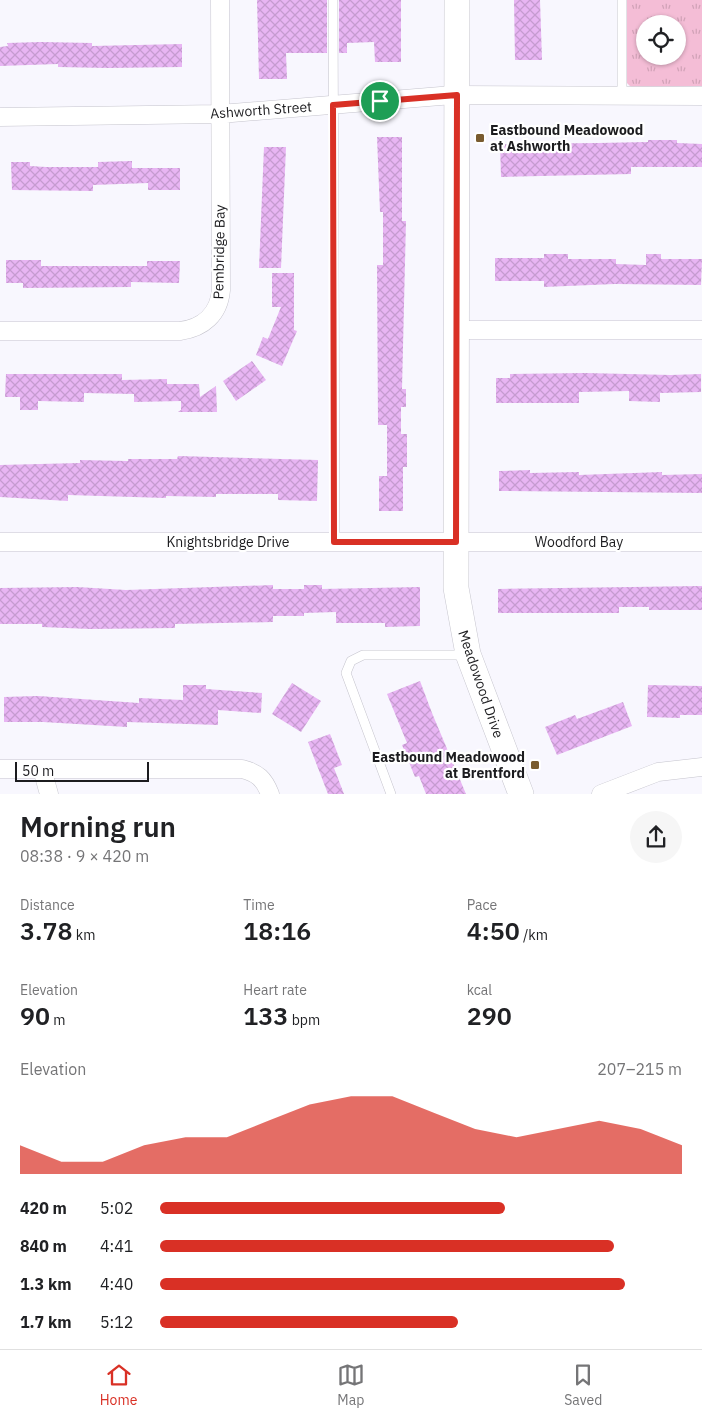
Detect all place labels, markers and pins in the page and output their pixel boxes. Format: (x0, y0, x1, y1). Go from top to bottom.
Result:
pin (359, 80, 401, 122)
place label: Eastbound Meadowood at Ashworth (490, 121, 643, 155)
marker: Eastbound Meadowood at Ashworth (474, 132, 486, 144)
place label: Eastbound Meadowood at Brentford (372, 748, 525, 782)
marker: Eastbound Meadowood at Brentford (529, 759, 541, 771)

